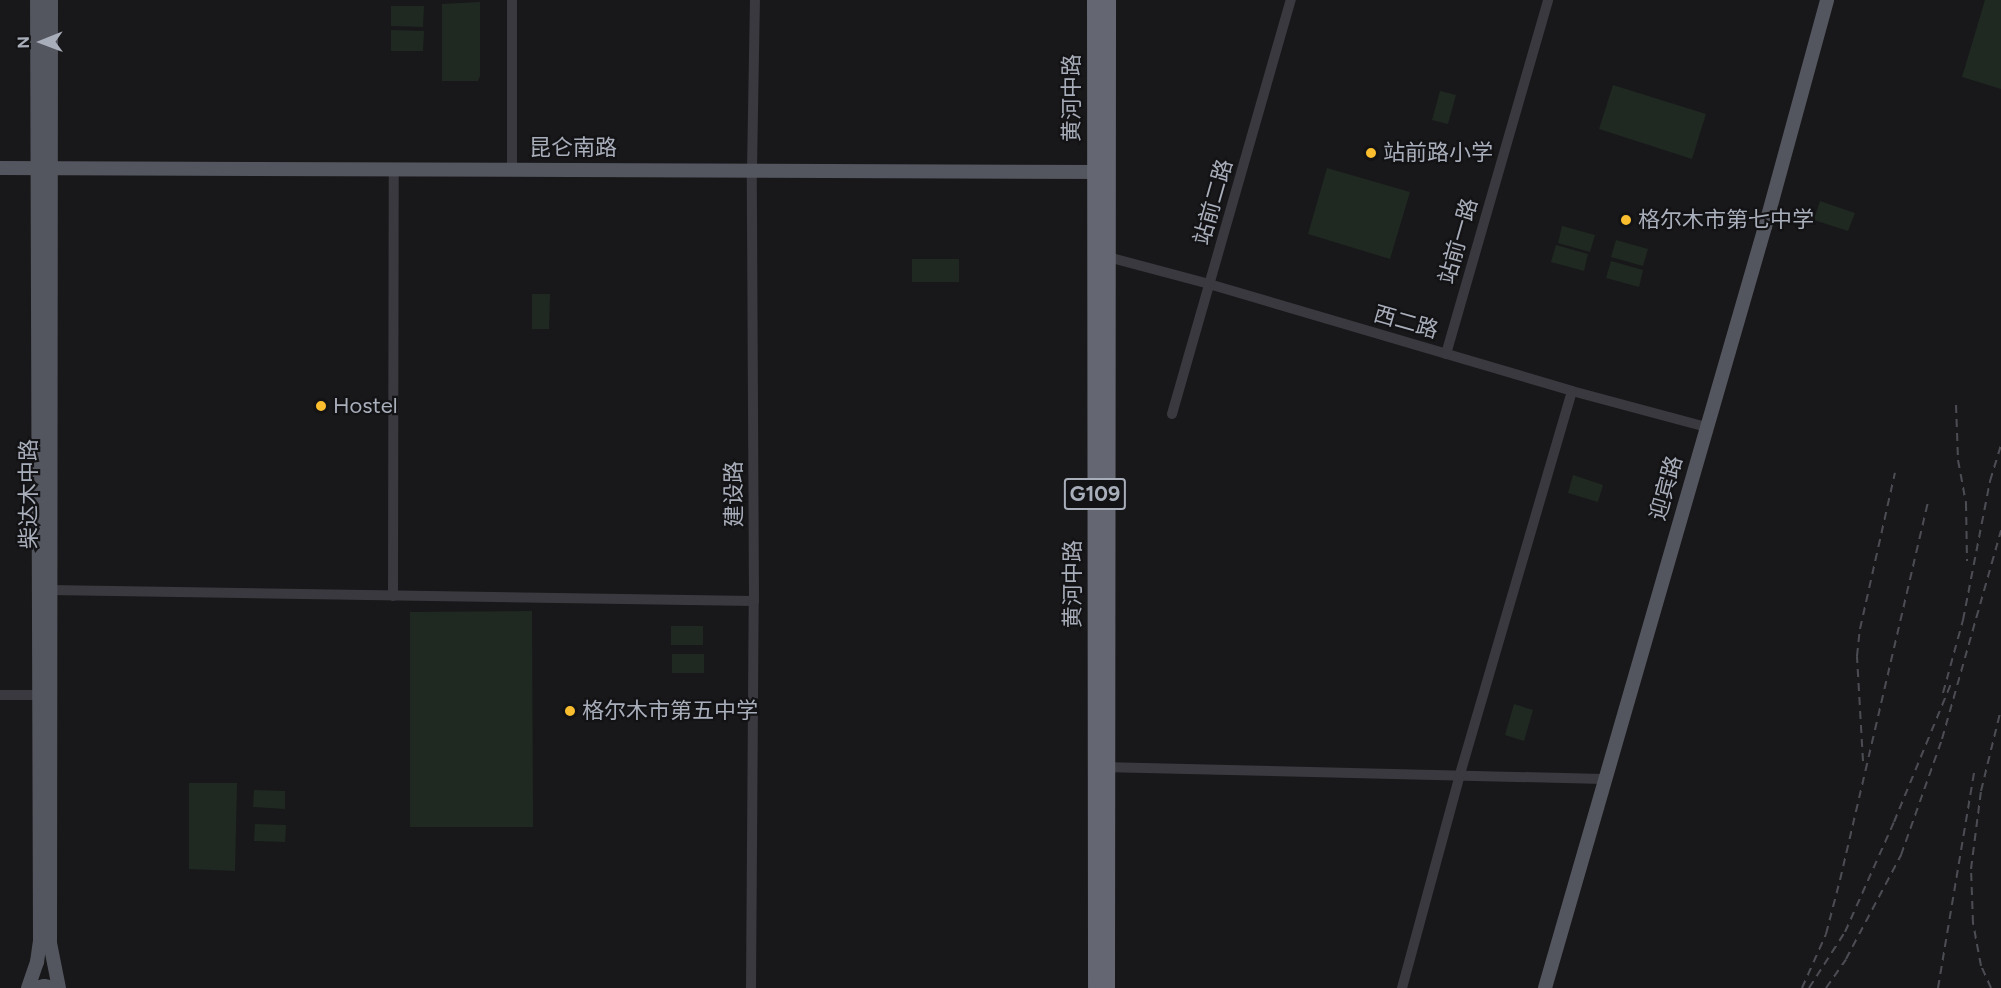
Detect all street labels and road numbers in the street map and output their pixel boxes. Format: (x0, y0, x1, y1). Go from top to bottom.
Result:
street label: 黄河中路 (1059, 54, 1085, 142)
street label: 昆仑南路 (529, 135, 617, 161)
street label: 站前二路 (1188, 156, 1238, 248)
street label: 站前一路 (1433, 195, 1483, 287)
street label: 西二路 (1371, 300, 1441, 344)
street label: 柴达木中路 (16, 439, 42, 549)
street label: 迎宾路 (1644, 453, 1688, 523)
street label: 建设路 (721, 461, 747, 527)
road number: G109 (1064, 476, 1126, 512)
street label: 黄河中路 (1060, 540, 1086, 628)

